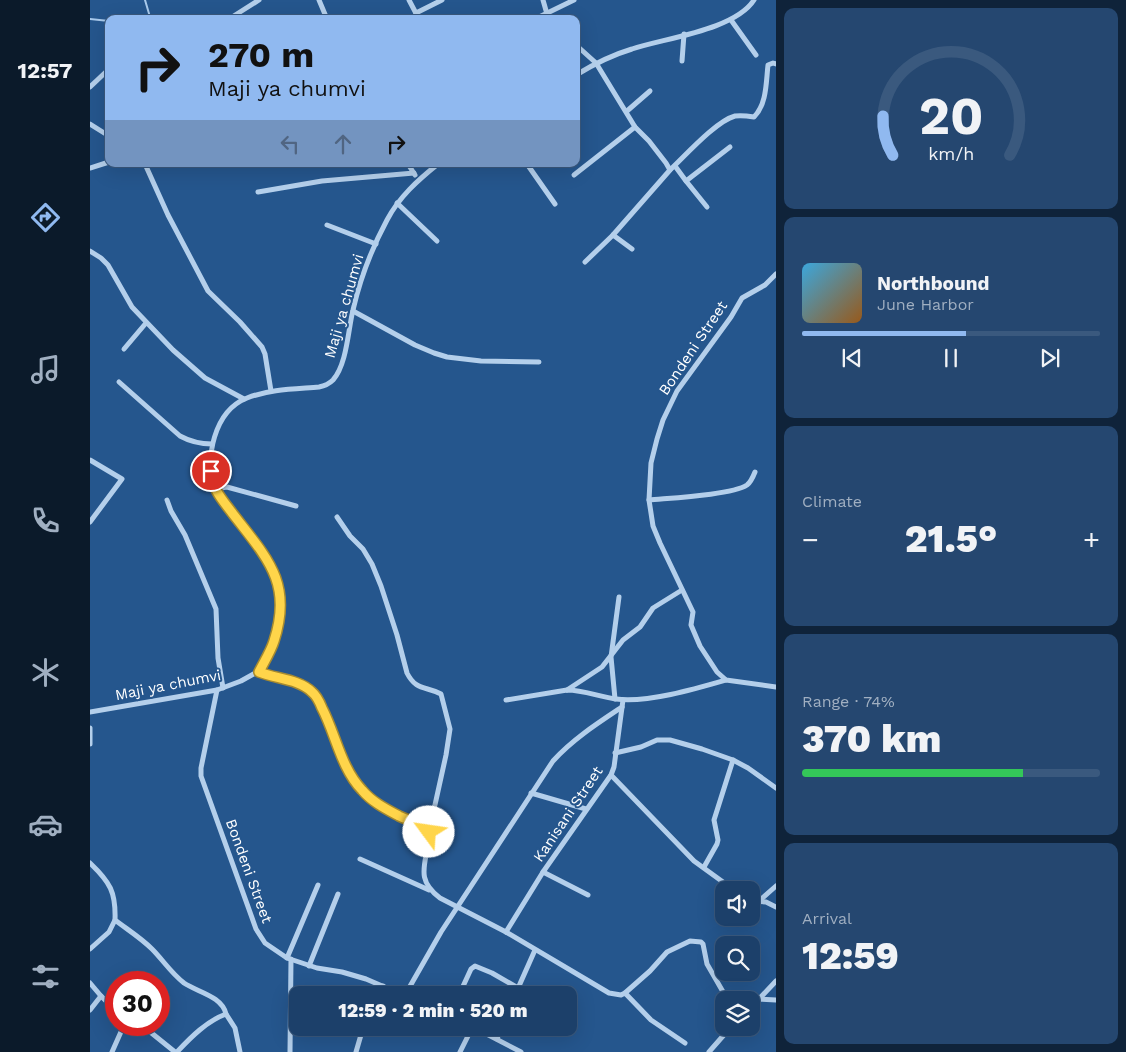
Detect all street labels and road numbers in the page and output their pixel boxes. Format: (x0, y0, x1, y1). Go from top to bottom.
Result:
street label: Maji ya chumvi (321, 252, 367, 360)
street label: Bondeni Street (655, 297, 732, 399)
street label: Maji ya chumvi (113, 666, 223, 704)
street label: Kanisani Street (529, 762, 607, 865)
street label: Bondeni Street (222, 816, 276, 926)

